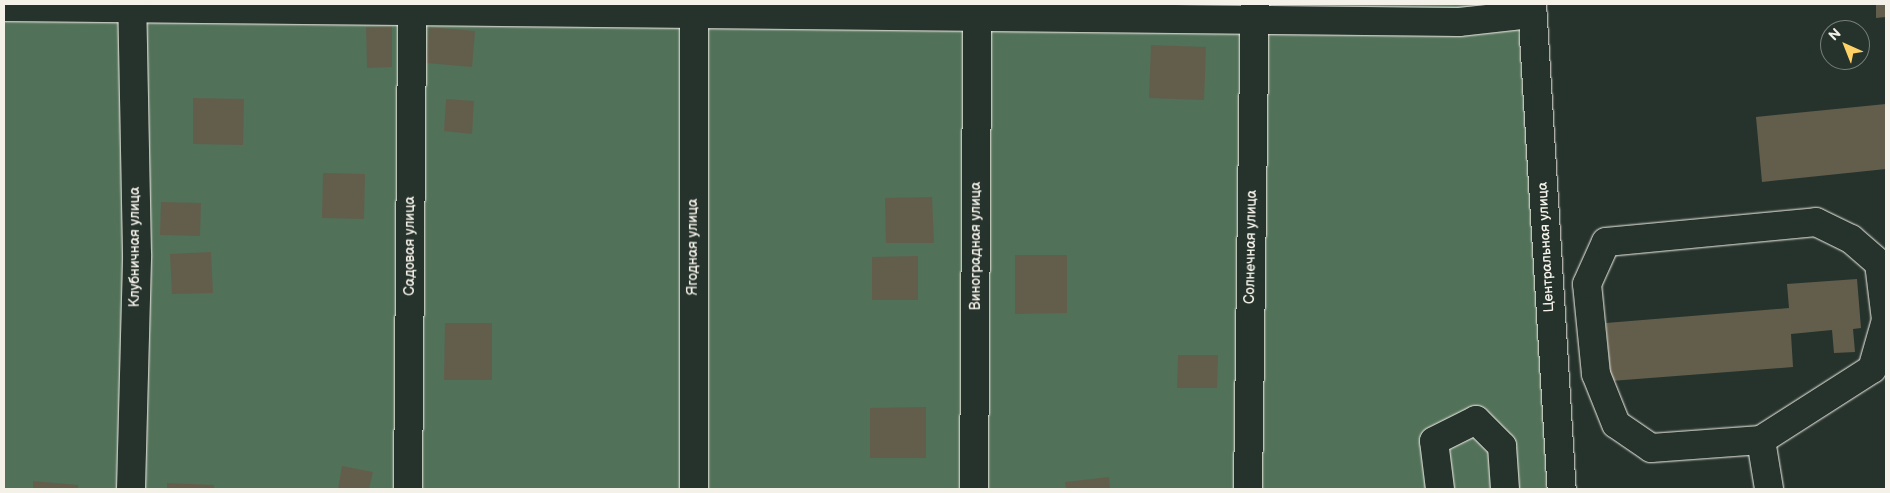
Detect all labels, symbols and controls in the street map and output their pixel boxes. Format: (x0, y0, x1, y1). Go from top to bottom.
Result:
north arrow (1820, 20, 1870, 70)
text: N (1825, 25, 1845, 44)
street label: Центральная улица (1534, 181, 1558, 313)
street label: Виноградная улица (968, 182, 984, 310)
street label: Клубничная улица (127, 187, 143, 307)
street label: Солнечная улица (1242, 190, 1260, 304)
street label: Садовая улица (402, 196, 418, 296)
street label: Ягодная улица (685, 199, 701, 295)

